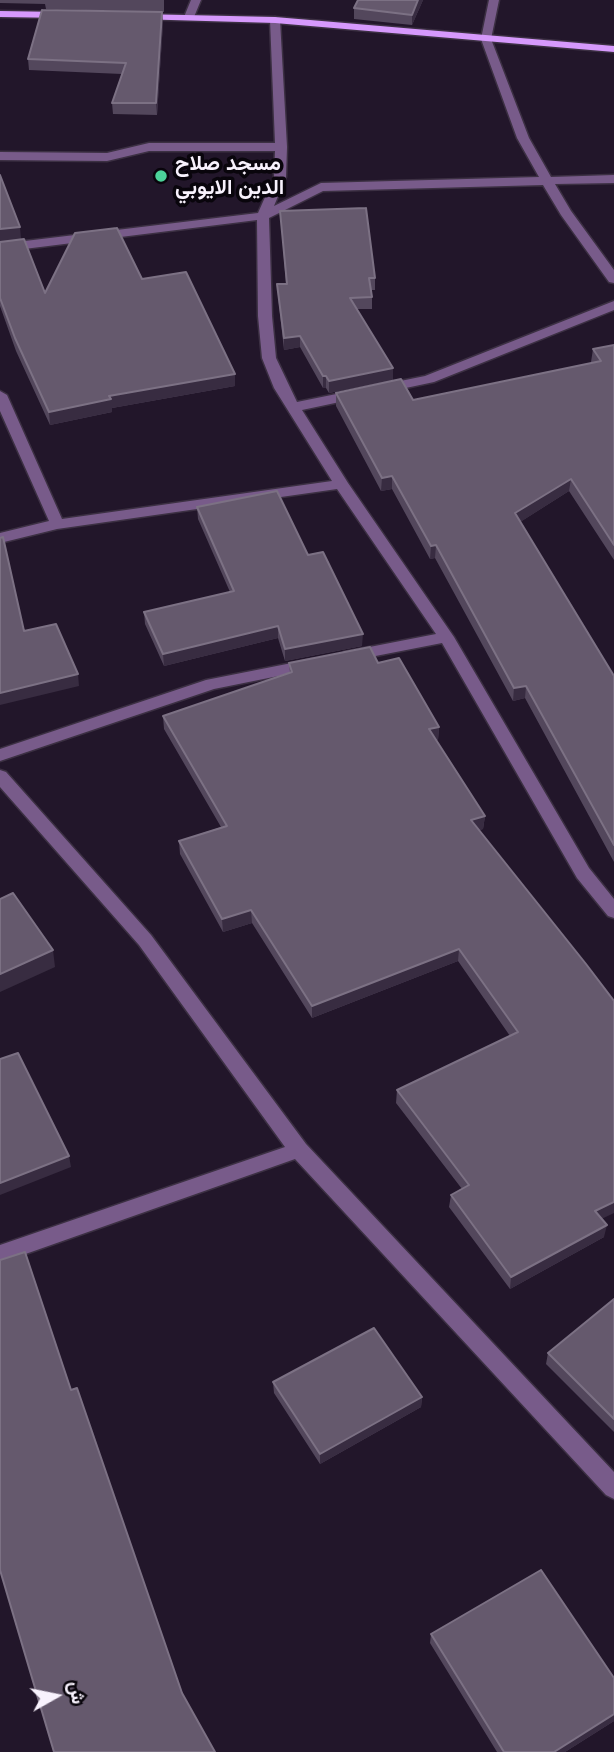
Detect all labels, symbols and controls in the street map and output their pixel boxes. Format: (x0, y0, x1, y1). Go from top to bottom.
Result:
place label: مسجد صلاح الدين الايوبي (175, 151, 284, 201)
marker: مسجد صلاح الدين الايوبي (153, 168, 169, 184)
north arrow (21, 1661, 91, 1731)
text: ش (64, 1680, 90, 1706)

